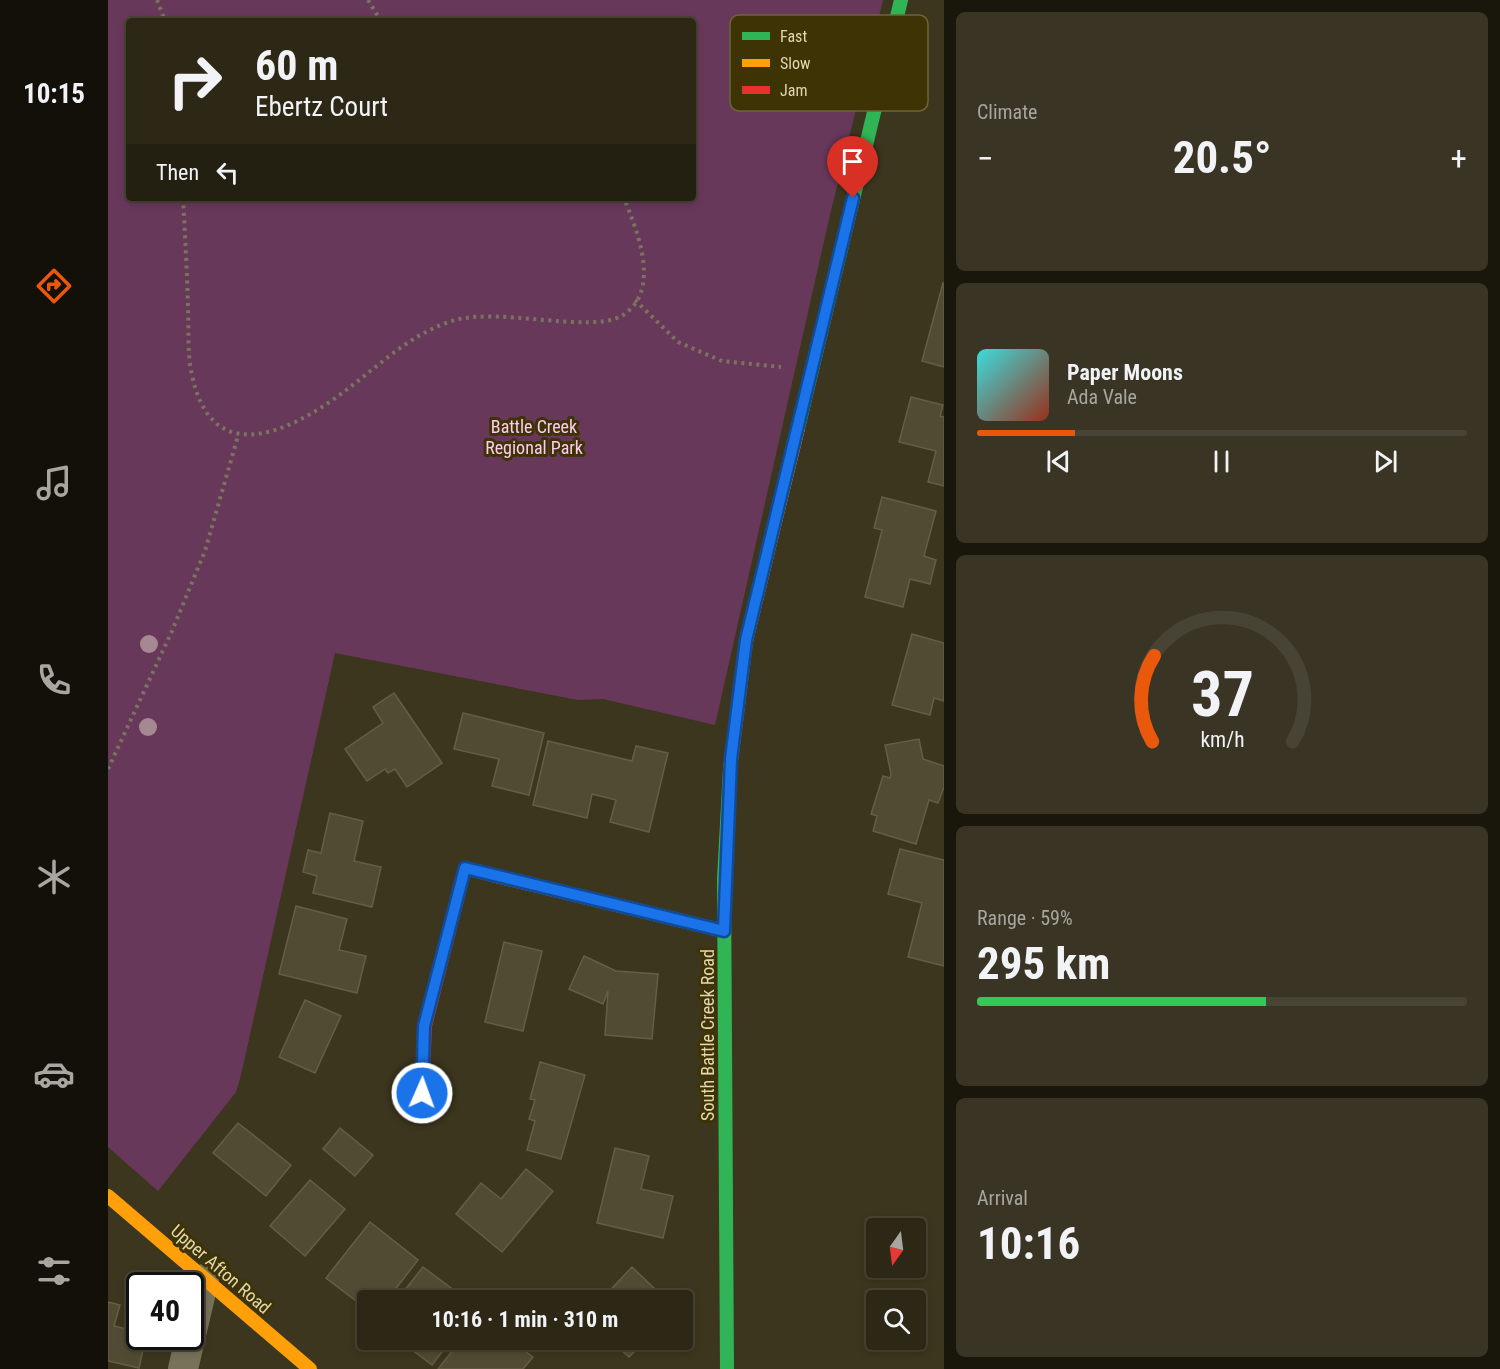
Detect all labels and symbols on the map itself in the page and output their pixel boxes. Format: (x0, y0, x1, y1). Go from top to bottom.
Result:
legend (730, 15, 928, 111)
text: Fast (780, 27, 807, 46)
text: Slow (780, 54, 810, 73)
text: Jam (780, 81, 807, 100)
pin (827, 136, 878, 198)
park label: Battle Creek Regional Park (485, 416, 583, 458)
street label: South Battle Creek Road (697, 949, 718, 1121)
position arrow (390, 1061, 454, 1125)
north arrow (866, 1218, 926, 1278)
street label: Upper Afton Road (167, 1220, 275, 1318)
speed limit sign: 40 (126, 1272, 204, 1350)

